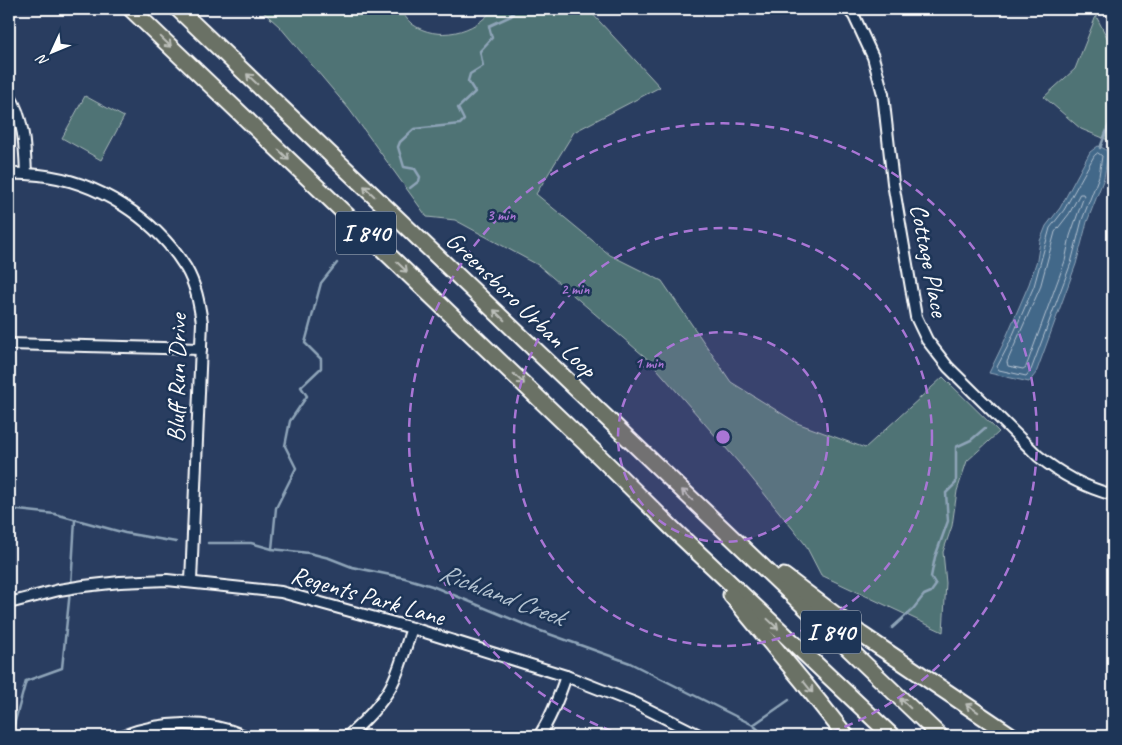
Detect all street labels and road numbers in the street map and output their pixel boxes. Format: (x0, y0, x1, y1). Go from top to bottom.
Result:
street label: Cottage Place (902, 201, 956, 321)
road number: I 840 (336, 212, 396, 254)
street label: Greensboro Urban Loop (439, 225, 605, 386)
street label: Bluff Run Drive (160, 311, 194, 443)
street label: Regents Park Lane (287, 559, 450, 634)
road number: I 840 (801, 610, 861, 654)

